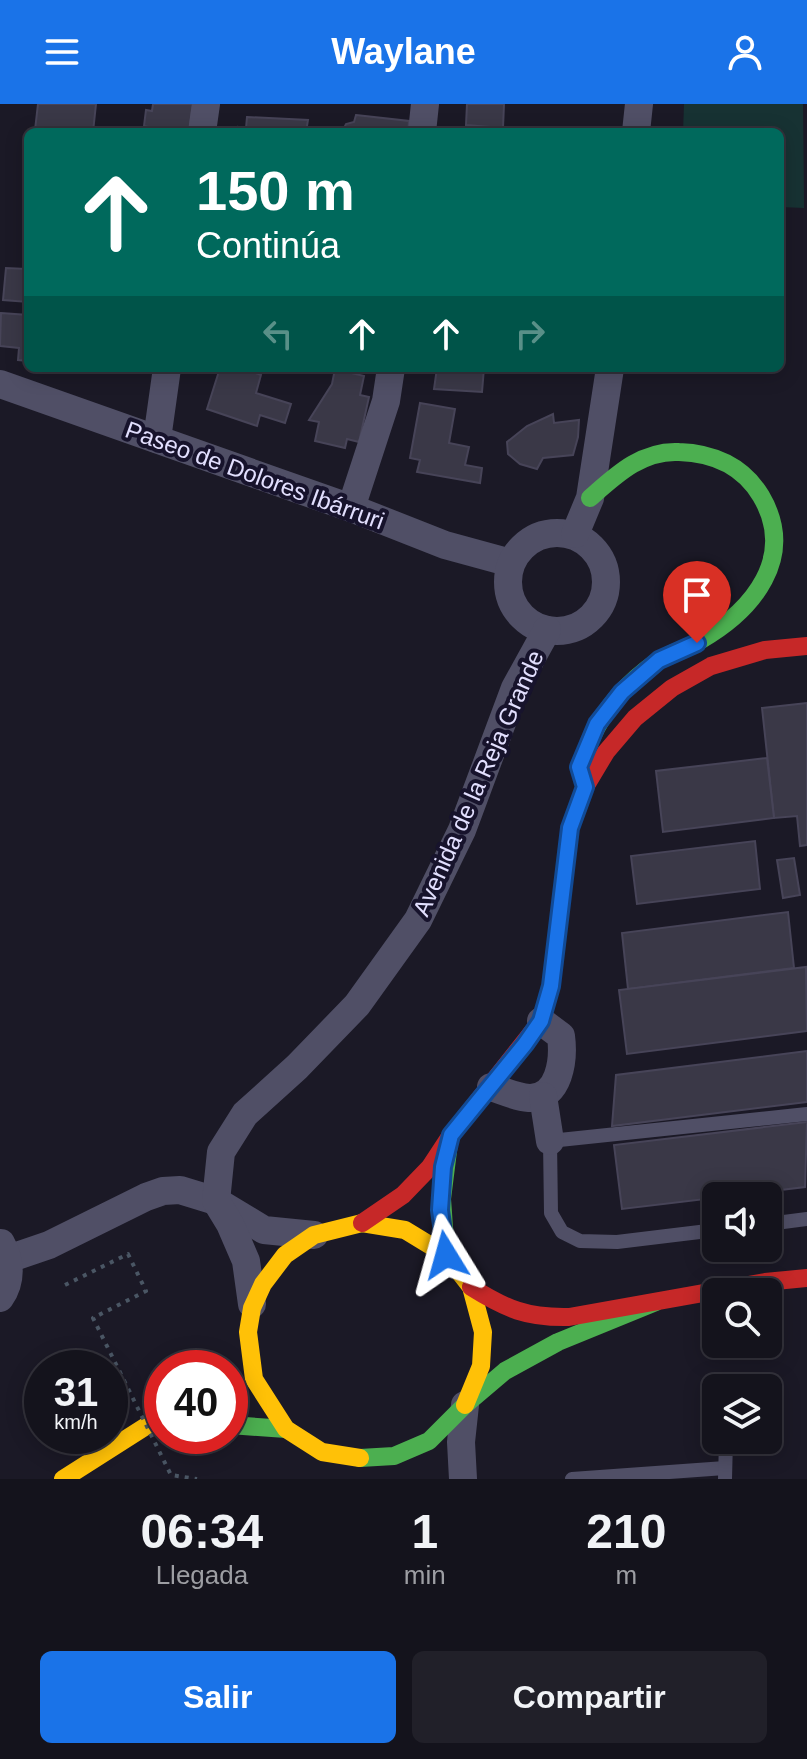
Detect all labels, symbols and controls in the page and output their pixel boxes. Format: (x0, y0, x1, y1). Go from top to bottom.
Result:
icon: menu (40, 30, 84, 74)
icon: person (723, 30, 767, 74)
text: Waylane (331, 31, 476, 72)
text: 150 m (196, 159, 355, 222)
icon: ahead (64, 160, 168, 264)
text: Continúa (196, 225, 340, 266)
icon: left (256, 312, 300, 356)
icon: ahead (340, 312, 384, 356)
icon: ahead (424, 312, 468, 356)
icon: right (508, 312, 552, 356)
street label: Paseo de Dolores Ibárruri (122, 416, 388, 534)
pin (663, 561, 731, 643)
icon: arrive (675, 573, 719, 617)
street label: Avenida de la Reja Grande (407, 646, 549, 920)
map controls (702, 1182, 782, 1454)
button: sound (702, 1182, 782, 1262)
position arrow (404, 1213, 488, 1297)
button: search (702, 1278, 782, 1358)
speed limit sign: 40 (144, 1350, 248, 1454)
text: 31 (54, 1370, 98, 1414)
button: layers (702, 1374, 782, 1454)
text: km/h (54, 1411, 98, 1433)
text: 06:34 (141, 1505, 263, 1558)
text: 1 (411, 1505, 438, 1558)
text: 210 (586, 1505, 666, 1558)
text: Llegada (156, 1560, 248, 1590)
text: min (404, 1560, 446, 1590)
text: m (616, 1560, 637, 1590)
button: Salir (40, 1651, 396, 1743)
button: Compartir (412, 1651, 767, 1743)

